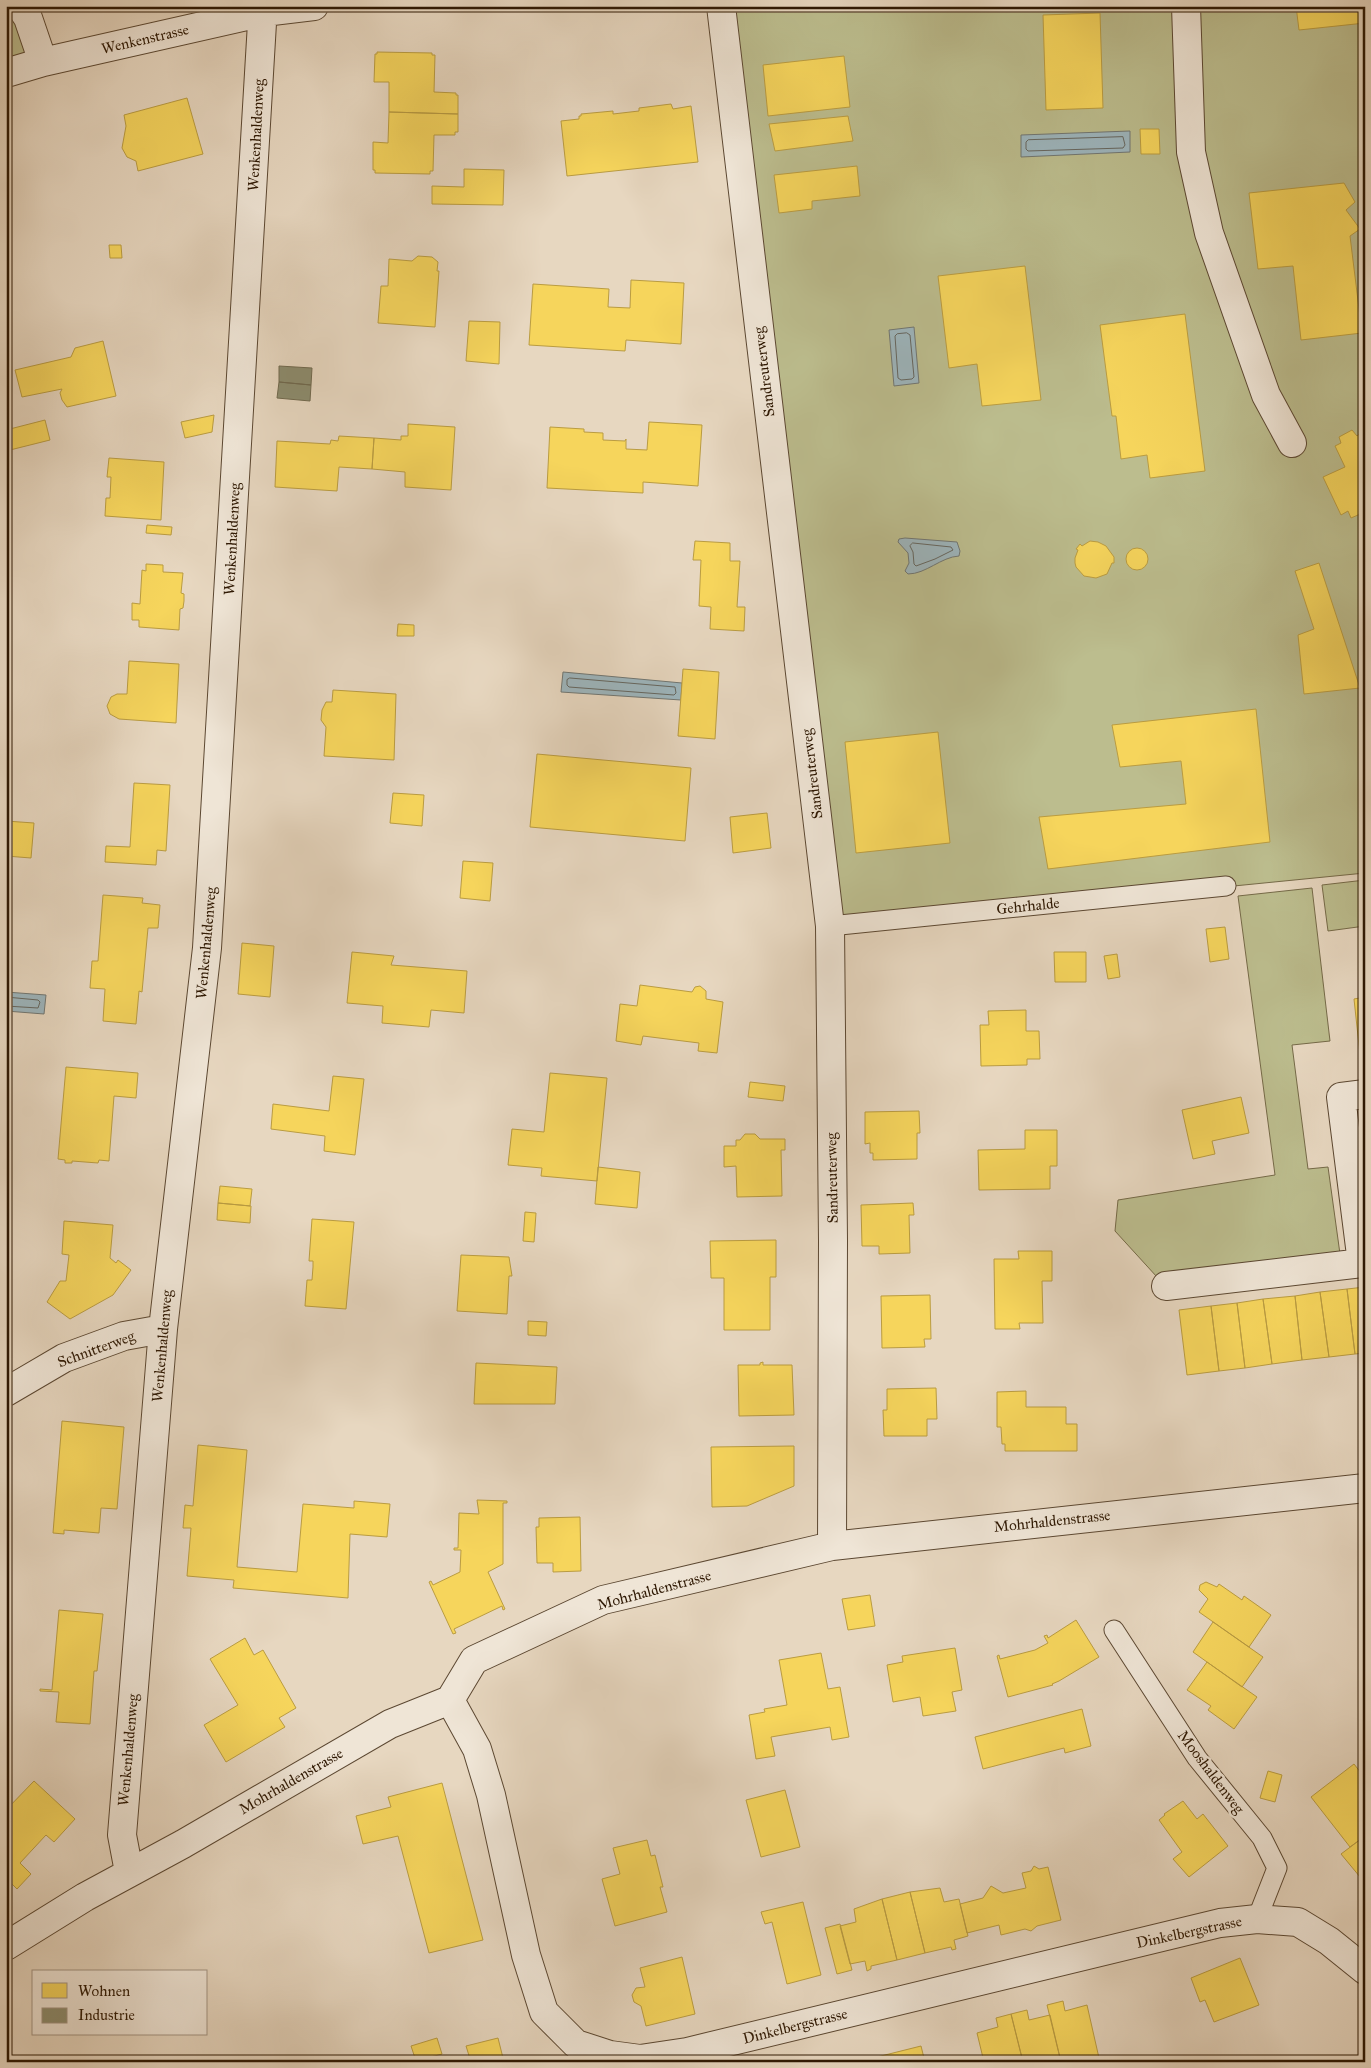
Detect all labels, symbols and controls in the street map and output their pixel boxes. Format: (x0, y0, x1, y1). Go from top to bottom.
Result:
street label: Wenkenstrasse (100, 20, 190, 58)
street label: Wenkenhaldenweg (244, 77, 268, 192)
street label: Sandreuterweg (749, 325, 778, 418)
street label: Wenkenhaldenweg (220, 481, 244, 596)
street label: Sandreuterweg (797, 727, 826, 820)
street label: Wenkenhaldenweg (192, 885, 220, 1000)
street label: Gehrhalde (995, 894, 1061, 918)
street label: Sandreuterweg (822, 1132, 842, 1223)
street label: Wenkenhaldenweg (148, 1288, 176, 1403)
street label: Schnitterweg (55, 1326, 138, 1371)
street label: Mohrhaldenstrasse (993, 1506, 1111, 1536)
street label: Mohrhaldenstrasse (595, 1566, 713, 1614)
street label: Wenkenhaldenweg (114, 1692, 142, 1807)
street label: Mooshaldenweg (1174, 1727, 1249, 1818)
street label: Mohrhaldenstrasse (236, 1744, 346, 1818)
street label: Dinkelbergstrasse (1135, 1912, 1243, 1952)
legend (32, 1970, 208, 2036)
text: Wohnen (78, 1982, 130, 2000)
street label: Dinkelbergstrasse (741, 2004, 849, 2048)
text: Industrie (78, 2006, 135, 2024)

